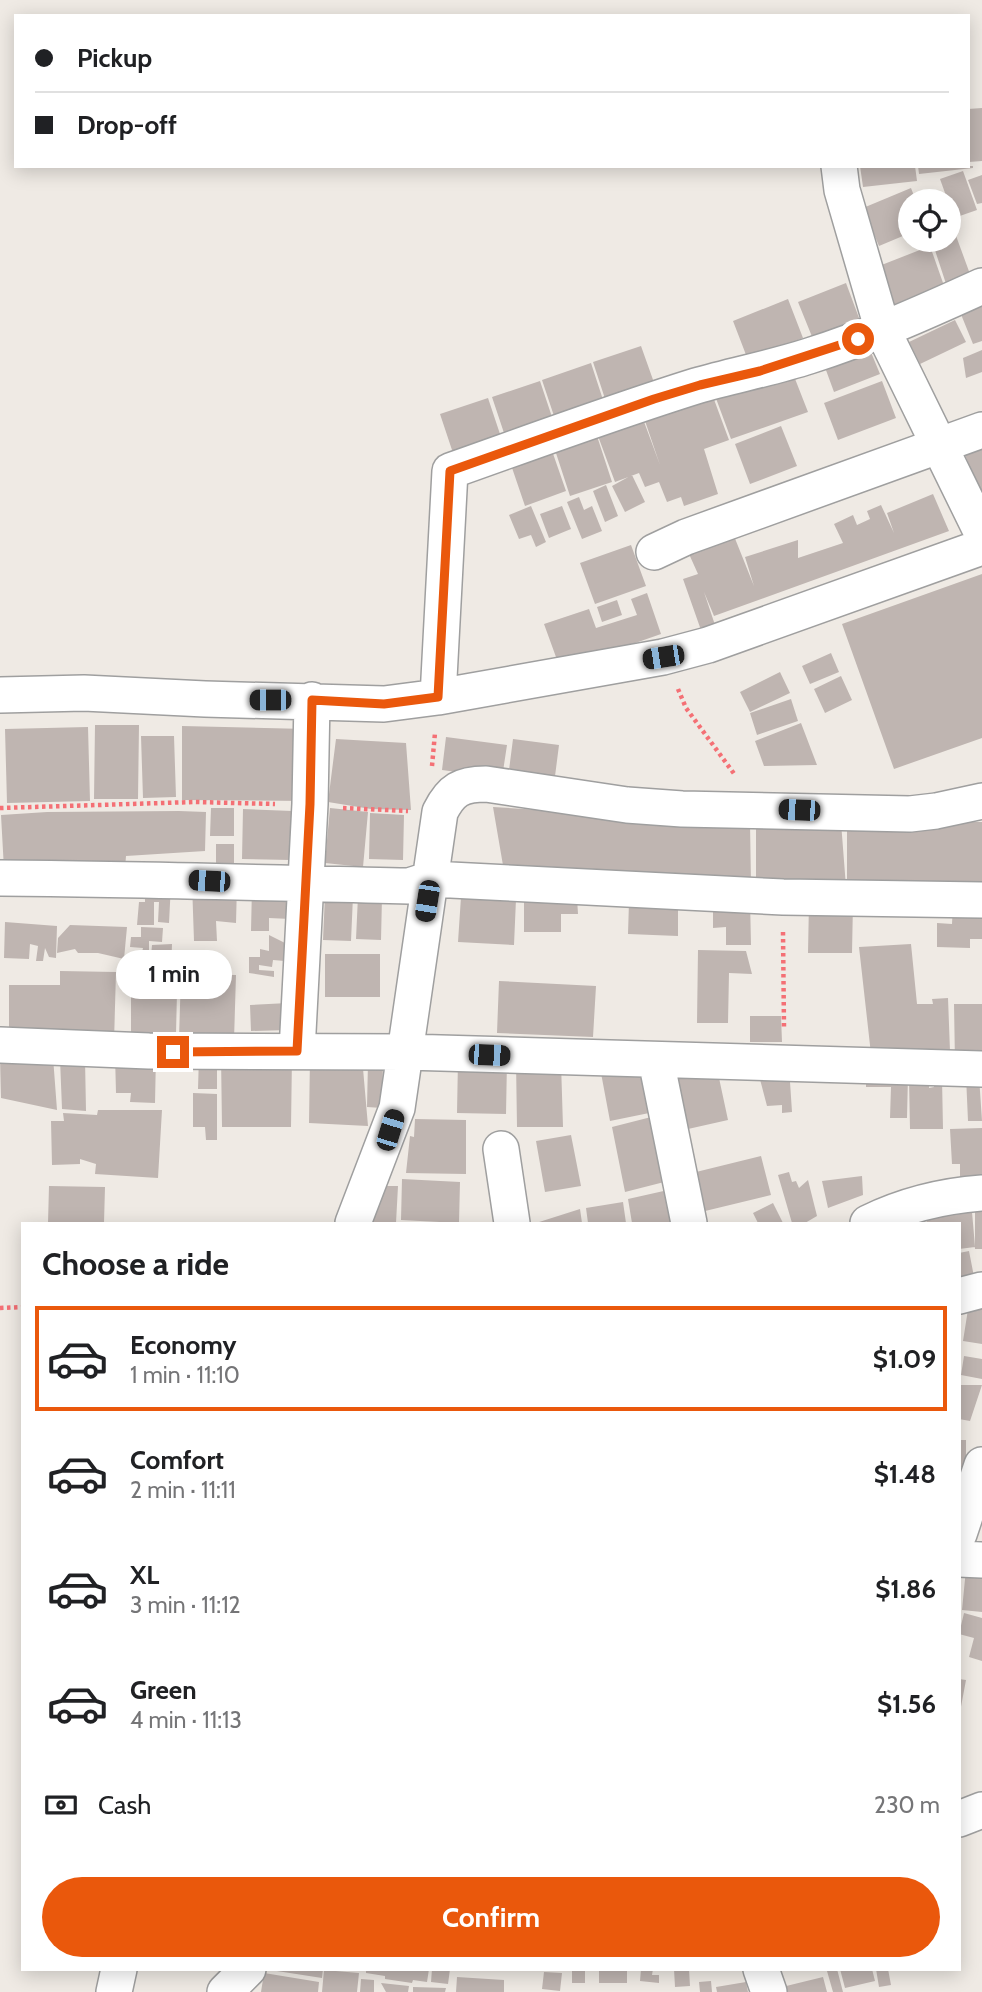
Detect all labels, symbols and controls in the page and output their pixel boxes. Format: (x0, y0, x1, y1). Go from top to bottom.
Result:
text: Pickup (77, 42, 152, 74)
text: Drop-off (77, 109, 177, 141)
map controls (898, 189, 961, 252)
button: locate (898, 189, 961, 252)
route start (842, 323, 874, 355)
car (641, 643, 686, 671)
car (250, 690, 292, 711)
car (778, 799, 821, 821)
car (188, 869, 231, 893)
car (414, 879, 441, 923)
callout: 1 min (115, 950, 231, 1000)
text: 1 min (148, 960, 200, 988)
route end (157, 1036, 189, 1068)
car (468, 1044, 511, 1066)
car (374, 1107, 407, 1153)
text: Choose a ride (42, 1244, 229, 1283)
icon: car (46, 1327, 109, 1390)
text: Economy (130, 1329, 236, 1361)
text: $1.09 (873, 1343, 936, 1375)
text: 1 min · 11:10 (130, 1361, 240, 1389)
icon: car (46, 1442, 109, 1505)
text: Comfort (130, 1444, 224, 1476)
text: $1.48 (874, 1458, 936, 1490)
text: 2 min · 11:11 (130, 1476, 236, 1504)
icon: car (46, 1557, 109, 1620)
text: XL (130, 1559, 159, 1591)
text: $1.86 (875, 1573, 936, 1605)
text: 3 min · 11:12 (130, 1591, 241, 1619)
icon: car (46, 1672, 109, 1735)
text: Green (130, 1674, 197, 1706)
text: $1.56 (877, 1688, 936, 1720)
text: 4 min · 11:13 (130, 1706, 242, 1734)
icon: cash (42, 1786, 80, 1824)
text: Cash (98, 1789, 151, 1821)
text: 230 m (874, 1791, 940, 1819)
button: Confirm (42, 1877, 940, 1957)

